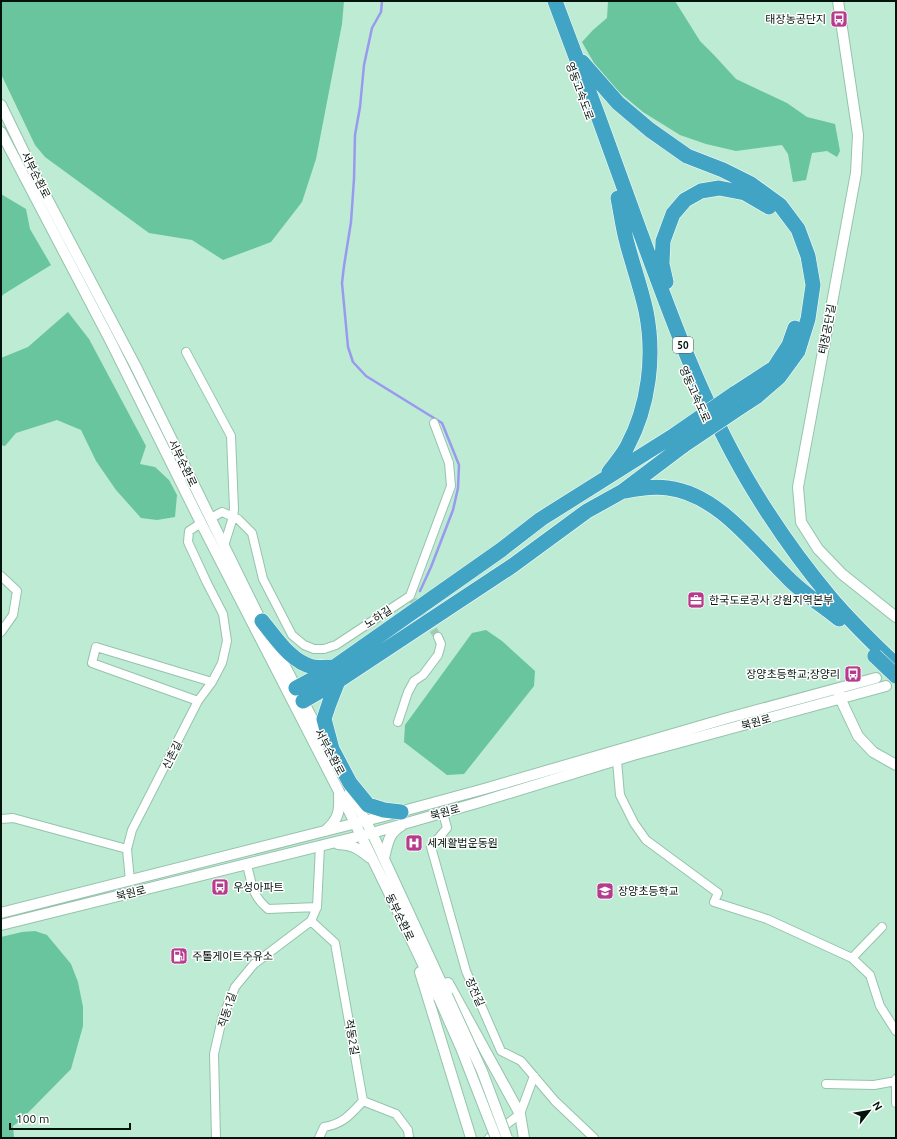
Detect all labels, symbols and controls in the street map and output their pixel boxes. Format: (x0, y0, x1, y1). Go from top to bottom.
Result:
bus stop icon: 태장농공단지 (829, 9, 849, 29)
place label: 태장농공단지 (765, 13, 826, 25)
street label: 영동고속도로 (564, 60, 596, 122)
street label: 서부순환로 (19, 150, 53, 200)
street label: 태장공단길 (816, 303, 838, 355)
road number: 50 (673, 337, 693, 353)
street label: 영동고속도로 (677, 364, 713, 424)
street label: 서부순환로 (167, 438, 199, 488)
office icon: 한국도로공사 강원지역본부 (686, 590, 706, 610)
place label: 한국도로공사 강원지역본부 (709, 594, 833, 606)
street label: 노하길 (362, 604, 394, 630)
bus stop icon: 장양초등학교;장양리 (843, 664, 863, 684)
place label: 장양초등학교;장양리 (746, 668, 840, 680)
street label: 북원로 (740, 712, 772, 732)
street label: 서부순환로 (313, 727, 347, 777)
street label: 신촌길 (160, 739, 184, 771)
street label: 북원로 (429, 802, 461, 822)
hospital icon: 세계활법운동원 (404, 833, 424, 853)
place label: 세계활법운동원 (427, 837, 498, 849)
bus stop icon: 우성아파트 (210, 877, 230, 897)
place label: 우성아파트 (233, 881, 284, 893)
school or university icon: 장양초등학교 (595, 881, 615, 901)
street label: 북원로 (115, 884, 147, 902)
place label: 장양초등학교 (618, 885, 679, 897)
street label: 동부순환로 (384, 892, 416, 942)
fuel station icon: 주톨게이트주유소 (169, 946, 189, 966)
place label: 주톨게이트주유소 (192, 950, 273, 962)
street label: 장전길 (463, 976, 487, 1008)
street label: 직동1길 (216, 991, 238, 1029)
street label: 적동2길 (343, 1018, 361, 1056)
north arrow (849, 1091, 889, 1131)
text: N (870, 1099, 885, 1112)
scale bar (10, 1105, 130, 1131)
text: 100 m (16, 1112, 49, 1125)

